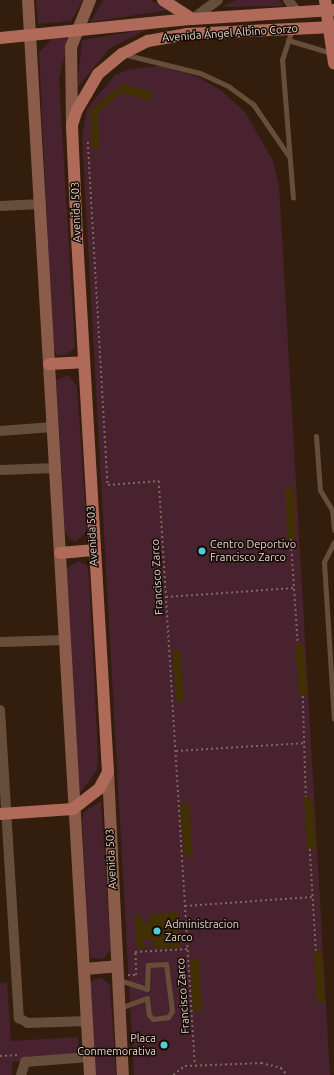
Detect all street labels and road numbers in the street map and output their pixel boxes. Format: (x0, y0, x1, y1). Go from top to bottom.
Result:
street label: Avenida Ángel Albino Corzo (162, 22, 298, 44)
street label: Avenida 503 (68, 181, 84, 243)
street label: Avenida 503 (84, 505, 100, 567)
street label: Francisco Zarco (148, 539, 166, 615)
street label: Avenida 503 (103, 828, 119, 890)
street label: Francisco Zarco (174, 958, 192, 1034)

